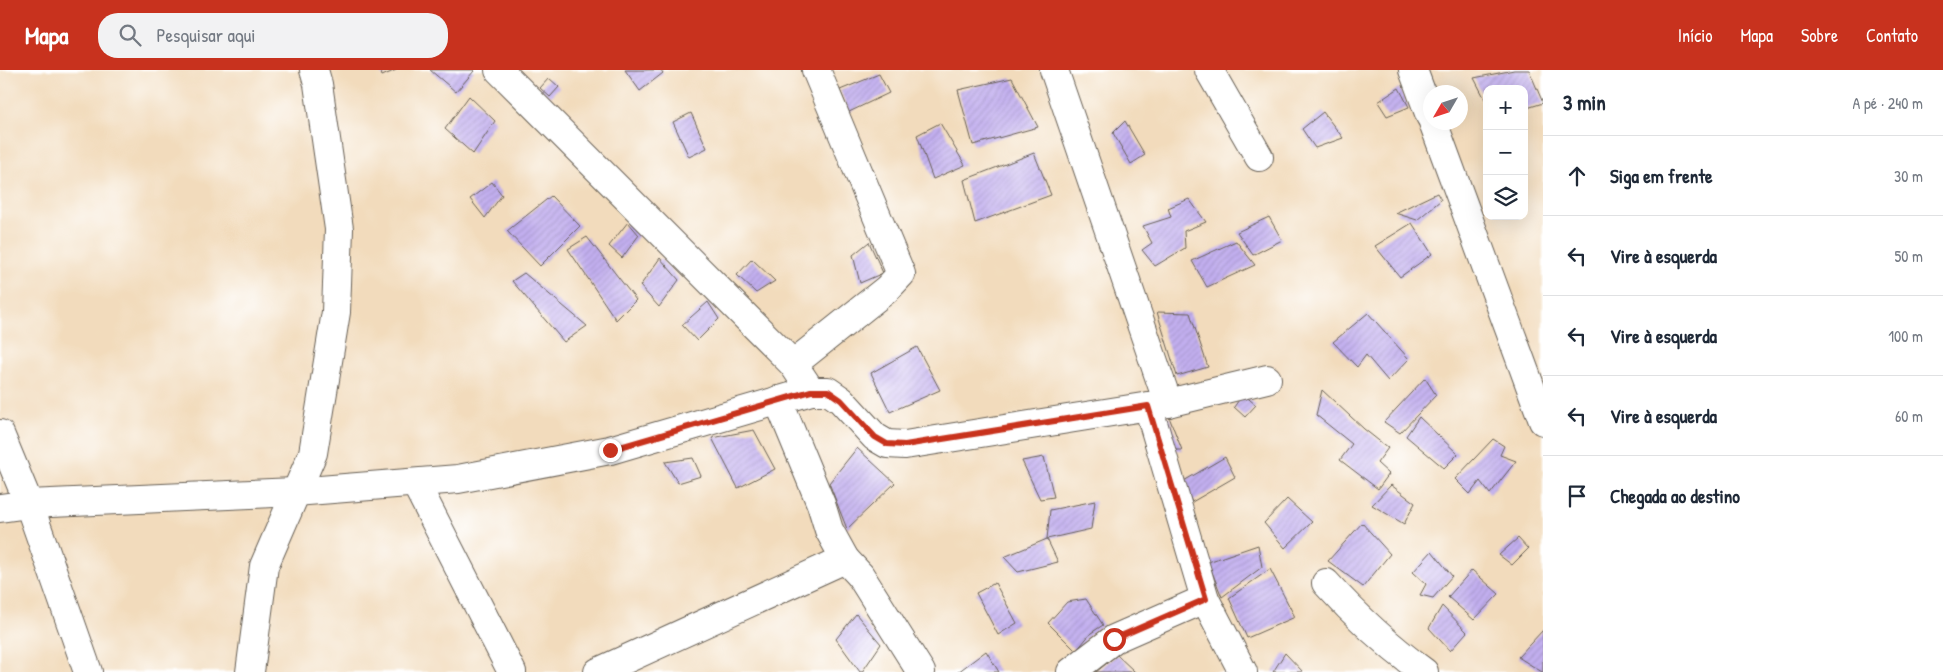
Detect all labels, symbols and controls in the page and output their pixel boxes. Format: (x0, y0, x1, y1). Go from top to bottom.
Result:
search box (98, 13, 448, 58)
text: Mapa (25, 19, 68, 51)
icon: search (116, 21, 144, 49)
text: Pesquisar aqui (156, 22, 256, 48)
text: Início (1678, 23, 1712, 48)
text: Mapa (1740, 23, 1773, 48)
text: Sobre (1801, 23, 1838, 48)
text: Contato (1866, 23, 1918, 48)
north arrow (1423, 85, 1468, 130)
map controls (1483, 85, 1528, 220)
button: + (1483, 85, 1528, 130)
text: 3 min (1563, 88, 1606, 117)
text: A pé · 240 m (1853, 92, 1923, 114)
button: − (1483, 130, 1528, 175)
icon: ahead (1563, 162, 1591, 190)
text: Siga em frente (1610, 163, 1713, 189)
text: 30 m (1894, 165, 1923, 187)
button: layers (1483, 175, 1528, 220)
icon: left (1563, 242, 1591, 270)
text: Vire à esquerda (1610, 243, 1717, 269)
text: 50 m (1895, 245, 1923, 267)
icon: left (1563, 322, 1591, 350)
text: Vire à esquerda (1610, 323, 1717, 349)
text: 100 m (1888, 325, 1923, 347)
icon: left (1563, 402, 1591, 430)
text: Vire à esquerda (1610, 403, 1717, 429)
text: 60 m (1895, 405, 1923, 427)
route end (599, 439, 622, 462)
icon: arrive (1563, 482, 1591, 510)
text: Chegada ao destino (1610, 483, 1740, 509)
route start (1103, 628, 1126, 651)

